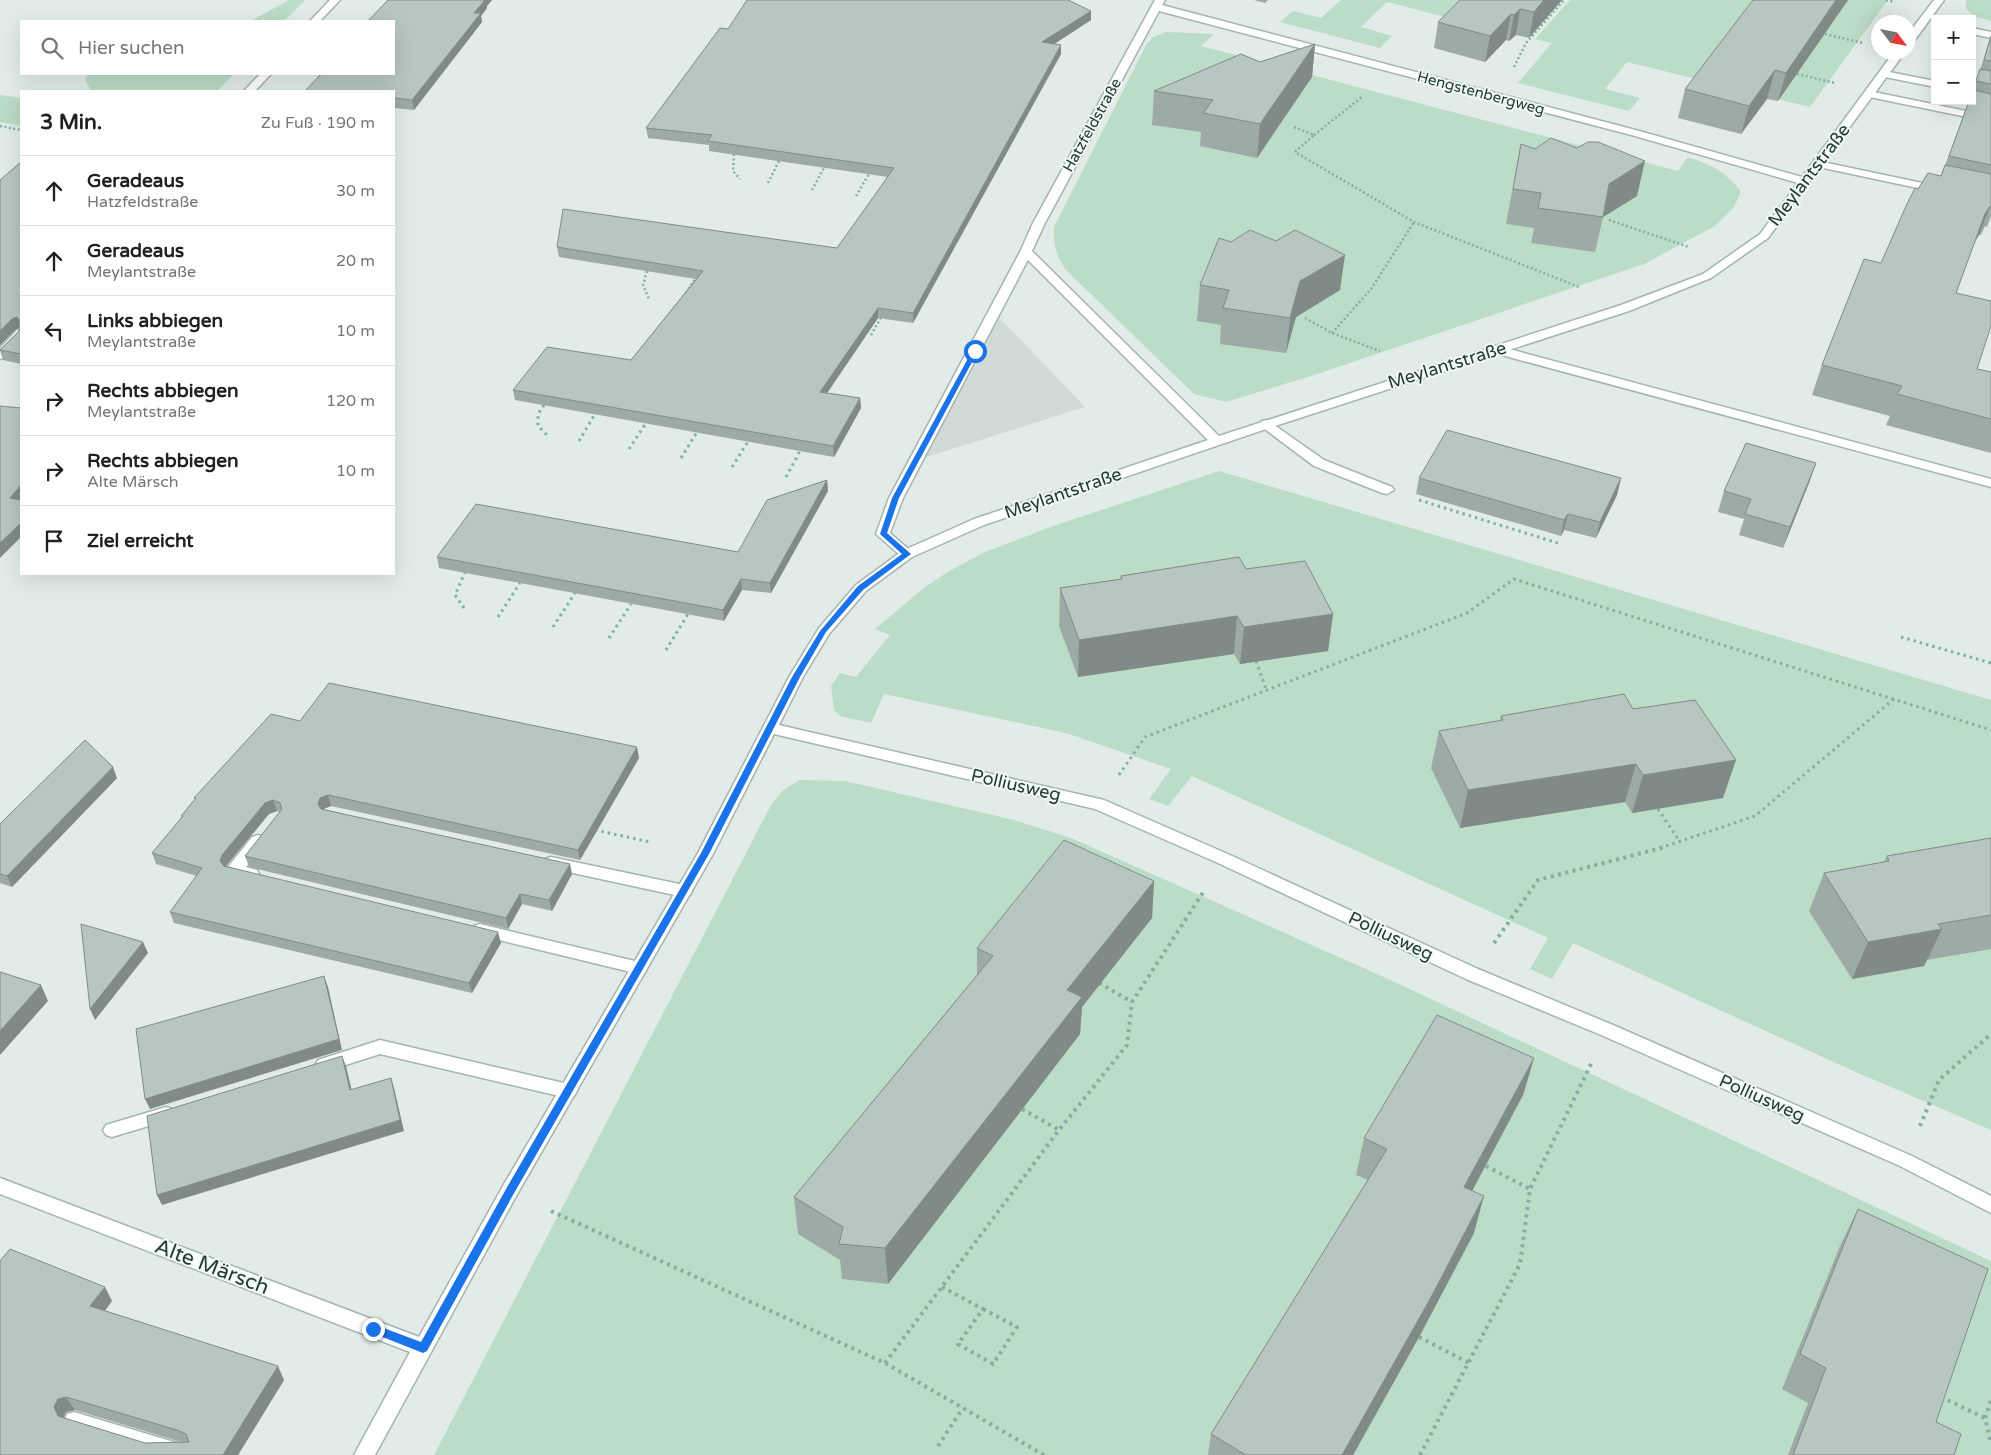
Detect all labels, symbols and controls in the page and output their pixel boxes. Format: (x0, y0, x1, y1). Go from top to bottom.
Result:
north arrow (1871, 15, 1916, 60)
map controls (1931, 15, 1976, 105)
button: + (1931, 15, 1976, 60)
search box (20, 20, 395, 75)
icon: search (38, 34, 66, 62)
text: Hier suchen (78, 37, 185, 59)
button: − (1931, 60, 1976, 105)
street label: Hengstenbergweg (1415, 67, 1547, 119)
street label: Hatzfeldstraße (1059, 75, 1125, 175)
text: 3 Min. (40, 110, 102, 135)
text: Zu Fuß · 190 m (261, 113, 375, 133)
street label: Meylantstraße (1763, 119, 1855, 231)
text: Geradeaus (87, 170, 184, 192)
icon: ahead (40, 177, 68, 205)
text: 30 m (336, 181, 375, 201)
text: Hatzfeldstraße (87, 192, 198, 212)
text: Geradeaus (87, 240, 184, 262)
icon: ahead (40, 247, 68, 275)
text: 20 m (336, 251, 375, 271)
text: Meylantstraße (87, 262, 196, 282)
text: Links abbiegen (87, 310, 223, 332)
icon: left (40, 317, 68, 345)
text: 10 m (336, 321, 375, 341)
text: Meylantstraße (87, 332, 196, 352)
street label: Meylantstraße (1385, 337, 1509, 393)
route start (964, 340, 987, 363)
text: Rechts abbiegen (87, 380, 239, 402)
icon: right (40, 387, 68, 415)
text: 120 m (326, 391, 375, 411)
text: Meylantstraße (87, 402, 196, 422)
text: Rechts abbiegen (87, 450, 239, 472)
icon: right (40, 457, 68, 485)
text: 10 m (336, 461, 375, 481)
street label: Meylantstraße (1001, 463, 1125, 523)
text: Alte Märsch (87, 472, 179, 492)
icon: arrive (40, 527, 68, 555)
text: Ziel erreicht (87, 530, 194, 552)
street label: Polliusweg (969, 764, 1063, 806)
street label: Polliusweg (1345, 907, 1437, 965)
street label: Polliusweg (1716, 1069, 1808, 1127)
street label: Alte Märsch (151, 1234, 273, 1300)
route end (362, 1318, 385, 1341)

